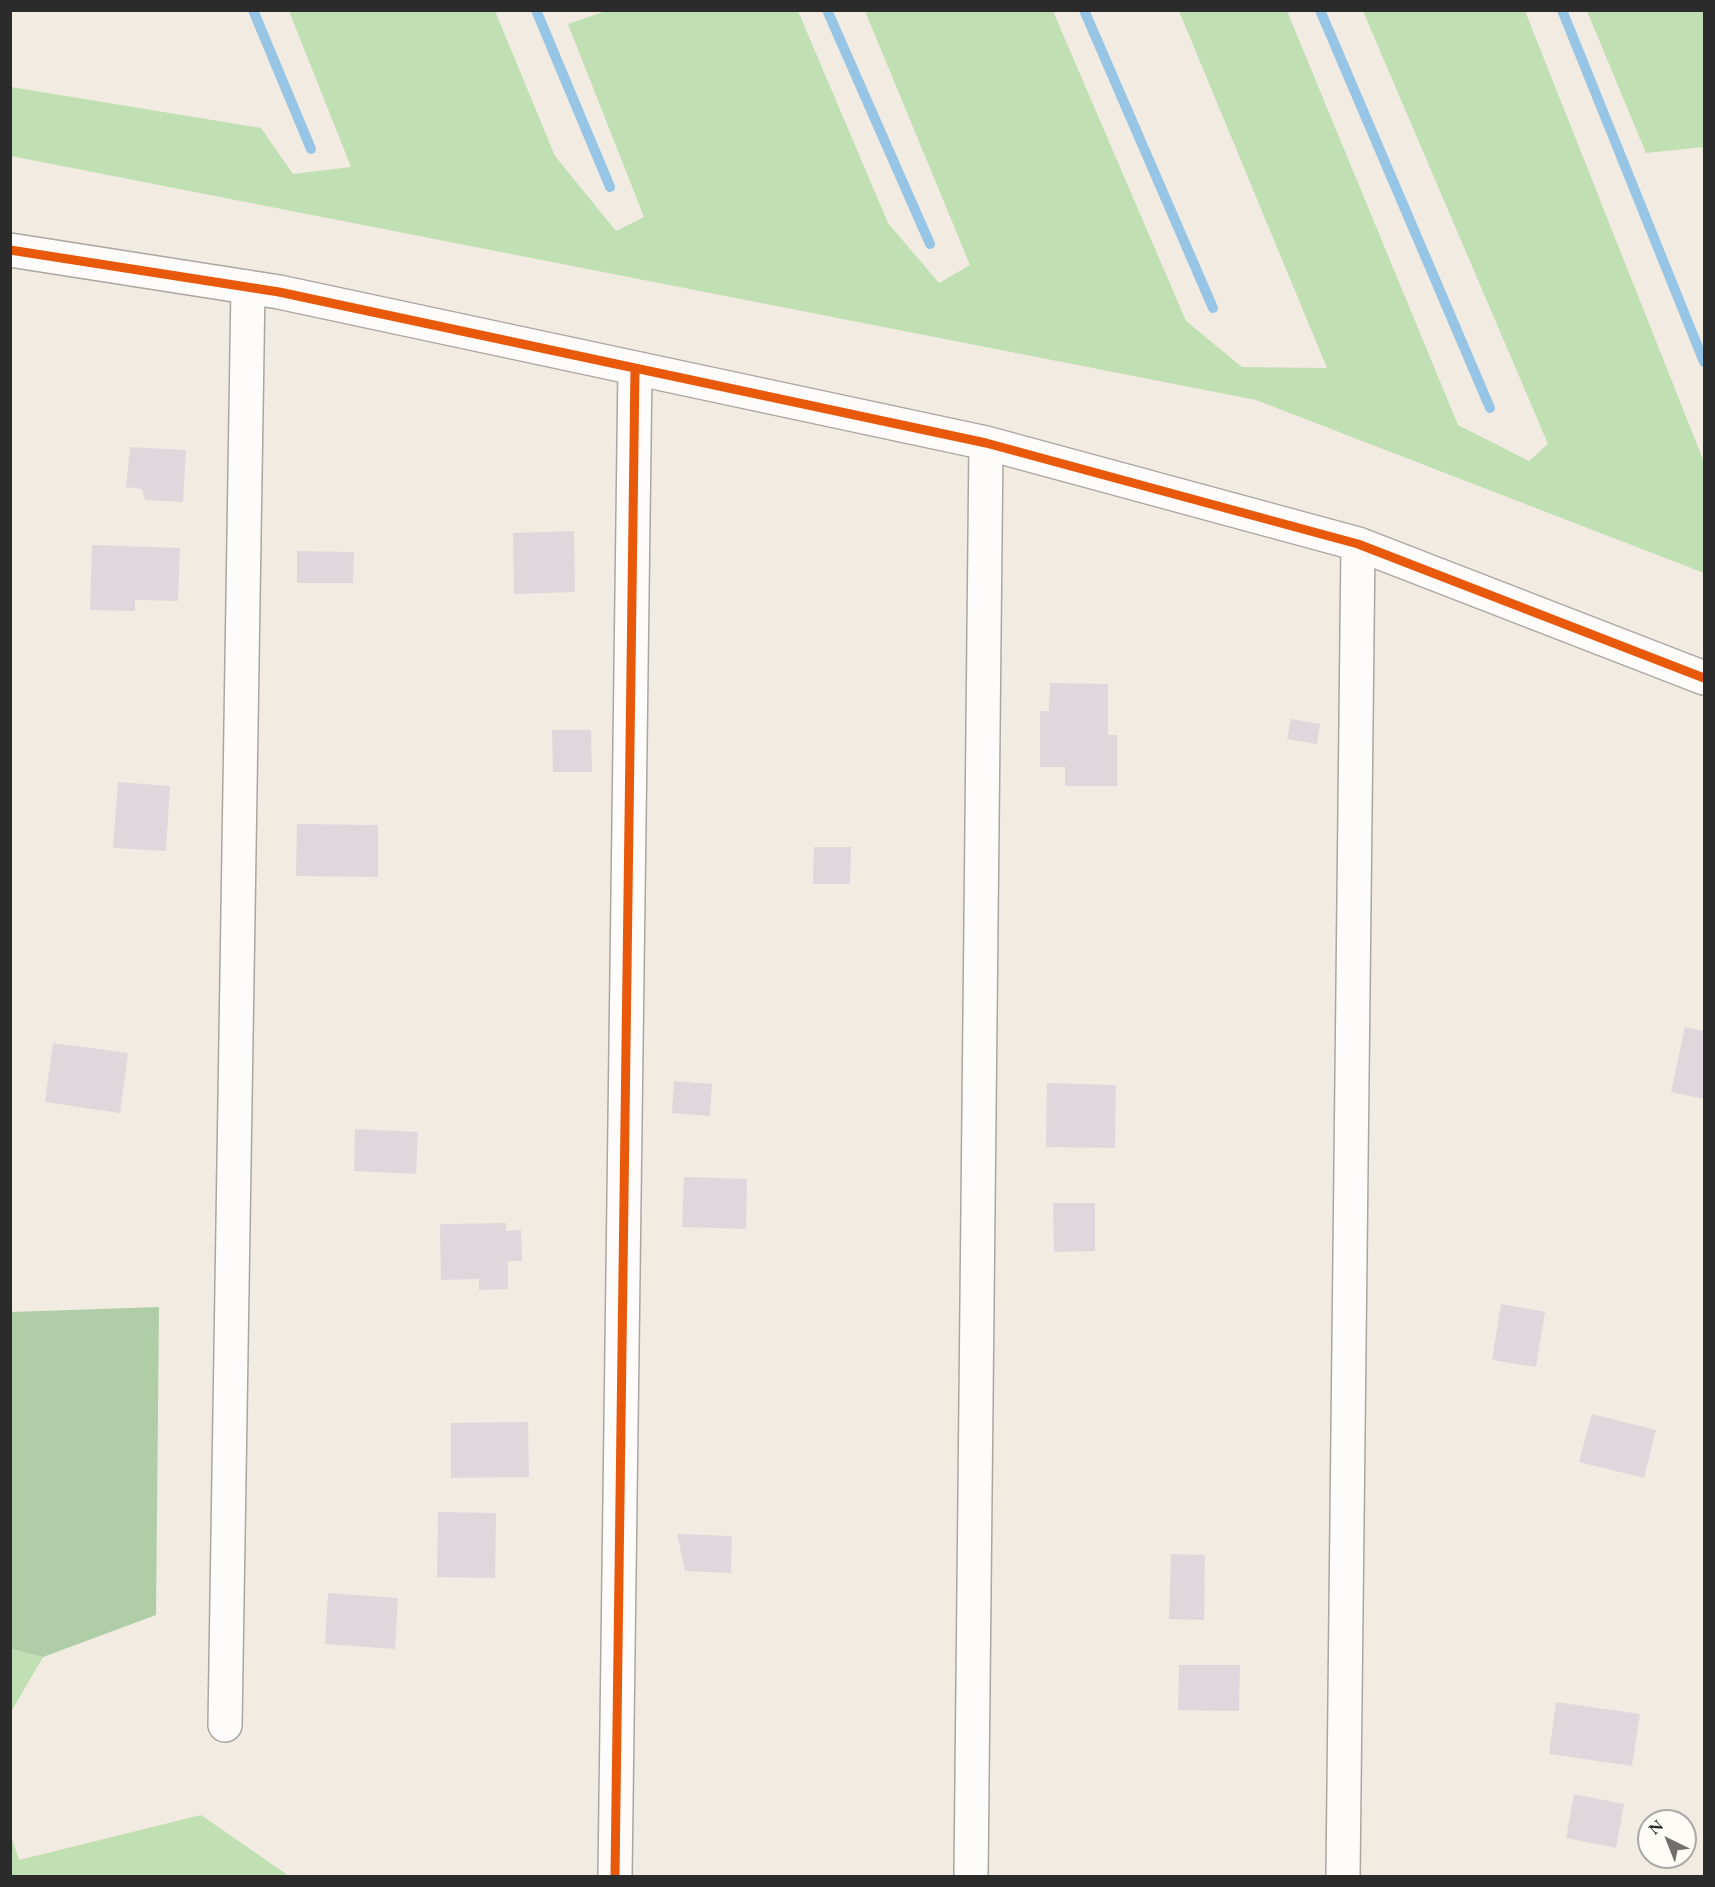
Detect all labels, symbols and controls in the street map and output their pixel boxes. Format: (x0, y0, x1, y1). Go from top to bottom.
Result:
north arrow (1637, 1809, 1697, 1869)
text: N (1644, 1815, 1668, 1839)

